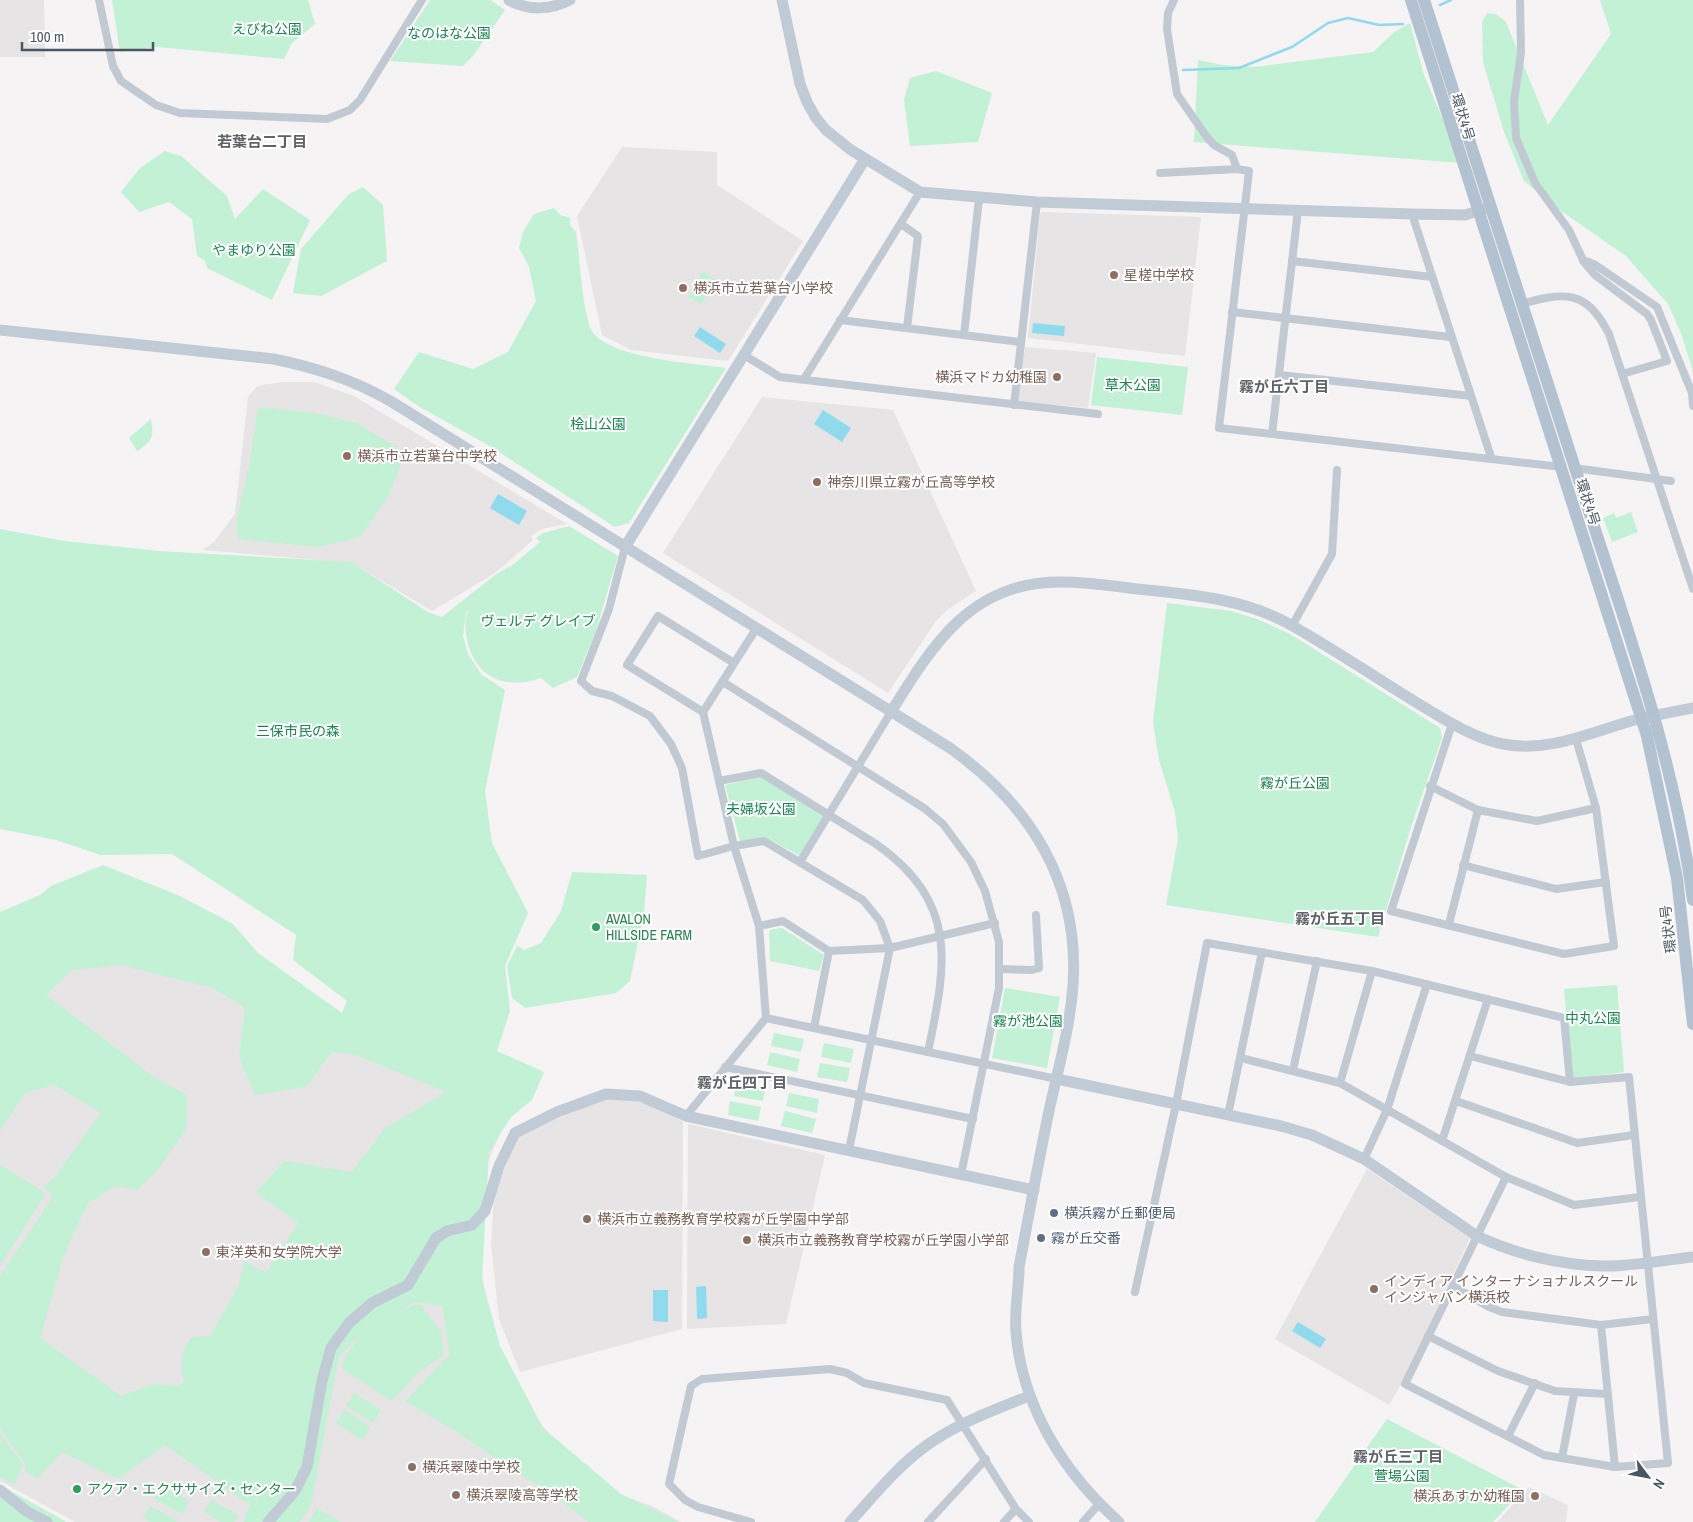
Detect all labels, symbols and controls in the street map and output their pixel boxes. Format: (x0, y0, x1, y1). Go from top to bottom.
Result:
scale bar (22, 20, 154, 52)
park label: えびね公園 (232, 20, 302, 38)
park label: なのはな公園 (407, 24, 491, 42)
text: 100 m (30, 26, 64, 47)
street label: 環状4号 (1447, 91, 1479, 143)
district label: 若葉台二丁目 (217, 131, 307, 152)
park label: やまゆり公園 (212, 241, 296, 259)
place label: 星槎中学校 (1124, 266, 1194, 284)
marker: 星槎中学校 (1108, 269, 1120, 281)
place label: 横浜市立若葉台小学校 (693, 279, 833, 297)
marker: 横浜市立若葉台小学校 (677, 282, 689, 294)
place label: 横浜マドカ幼稚園 (935, 368, 1047, 386)
marker: 横浜マドカ幼稚園 (1051, 371, 1063, 383)
park label: 草木公園 (1105, 376, 1161, 394)
district label: 霧が丘六丁目 (1239, 376, 1329, 397)
park label: 桧山公園 (570, 415, 626, 433)
place label: 横浜市立若葉台中学校 (357, 447, 497, 465)
marker: 横浜市立若葉台中学校 (341, 450, 353, 462)
place label: 神奈川県立霧が丘高等学校 (827, 473, 995, 491)
marker: 神奈川県立霧が丘高等学校 (811, 476, 823, 488)
street label: 環状4号 (1572, 476, 1604, 528)
park label: ヴェルデ グレイブ (480, 612, 596, 630)
park label: 三保市民の森 (256, 722, 340, 740)
park label: 霧が丘公園 (1260, 774, 1330, 792)
park label: 夫婦坂公園 (726, 800, 796, 818)
street label: 環状4号 (1656, 904, 1680, 954)
district label: 霧が丘五丁目 (1295, 908, 1385, 929)
place label: AVALON HILLSIDE FARM (605, 910, 692, 944)
marker: AVALON HILLSIDE FARM (590, 921, 602, 933)
park label: 中丸公園 (1565, 1009, 1621, 1027)
park label: 霧が池公園 (993, 1012, 1063, 1030)
district label: 霧が丘四丁目 (697, 1072, 787, 1093)
place label: 横浜霧が丘郵便局 (1064, 1204, 1176, 1222)
marker: 横浜霧が丘郵便局 (1048, 1207, 1060, 1219)
place label: 横浜市立義務教育学校霧が丘学園中学部 (597, 1210, 849, 1228)
marker: 横浜市立義務教育学校霧が丘学園中学部 (581, 1213, 593, 1225)
place label: 霧が丘交番 (1051, 1229, 1121, 1247)
place label: 横浜市立義務教育学校霧が丘学園小学部 (757, 1231, 1009, 1249)
marker: 霧が丘交番 (1035, 1232, 1047, 1244)
marker: 横浜市立義務教育学校霧が丘学園小学部 (741, 1234, 753, 1246)
place label: 東洋英和女学院大学 (216, 1243, 342, 1261)
marker: 東洋英和女学院大学 (200, 1246, 212, 1258)
place label: インディア インターナショナルスクール インジャパン横浜校 (1384, 1272, 1638, 1306)
marker: インディア インターナショナルスクール インジャパン横浜校 (1368, 1283, 1380, 1295)
district label: 霧が丘三丁目 (1353, 1446, 1443, 1467)
north arrow (1623, 1452, 1673, 1502)
place label: 横浜翠陵中学校 (422, 1458, 520, 1476)
marker: 横浜翠陵中学校 (406, 1461, 418, 1473)
park label: 萱場公園 (1374, 1467, 1430, 1485)
text: N (1649, 1476, 1669, 1492)
place label: アクア・エクササイズ・センター (87, 1480, 296, 1498)
marker: アクア・エクササイズ・センター (71, 1483, 83, 1495)
place label: 横浜翠陵高等学校 (466, 1486, 578, 1504)
place label: 横浜あすか幼稚園 (1413, 1487, 1525, 1505)
marker: 横浜翠陵高等学校 (450, 1489, 462, 1501)
marker: 横浜あすか幼稚園 (1529, 1490, 1541, 1502)

